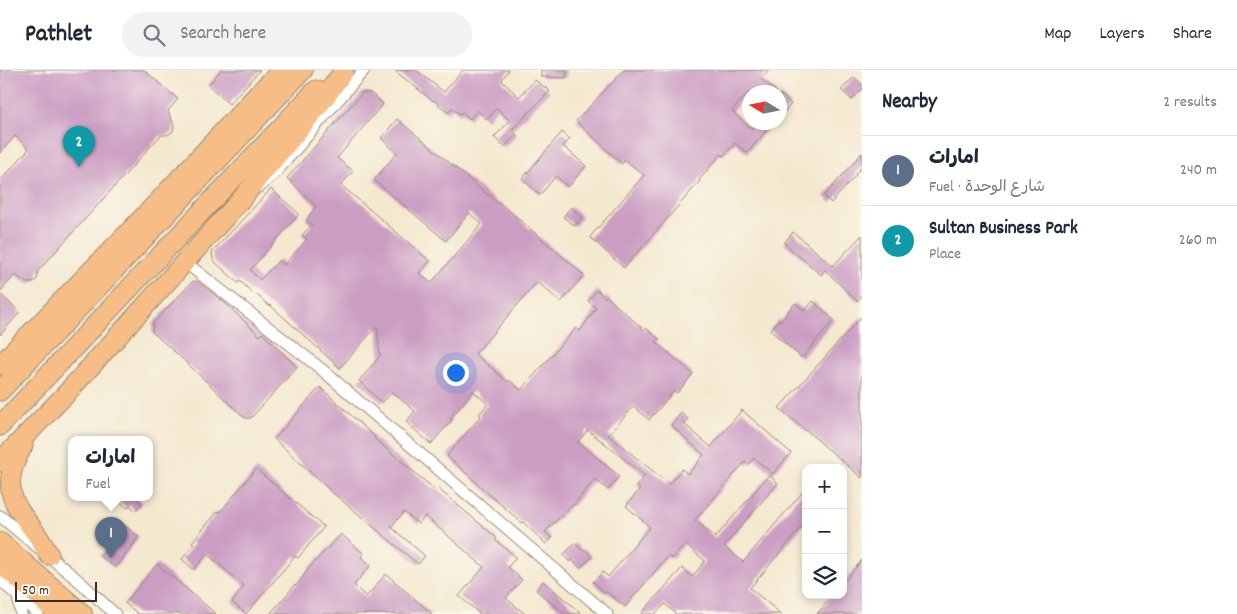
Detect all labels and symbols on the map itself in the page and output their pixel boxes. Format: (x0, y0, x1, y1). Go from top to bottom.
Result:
north arrow (742, 85, 787, 130)
pin: 2 (63, 126, 95, 167)
your location (443, 360, 469, 386)
pin: 1 (95, 517, 127, 558)
scale bar (15, 579, 98, 602)

